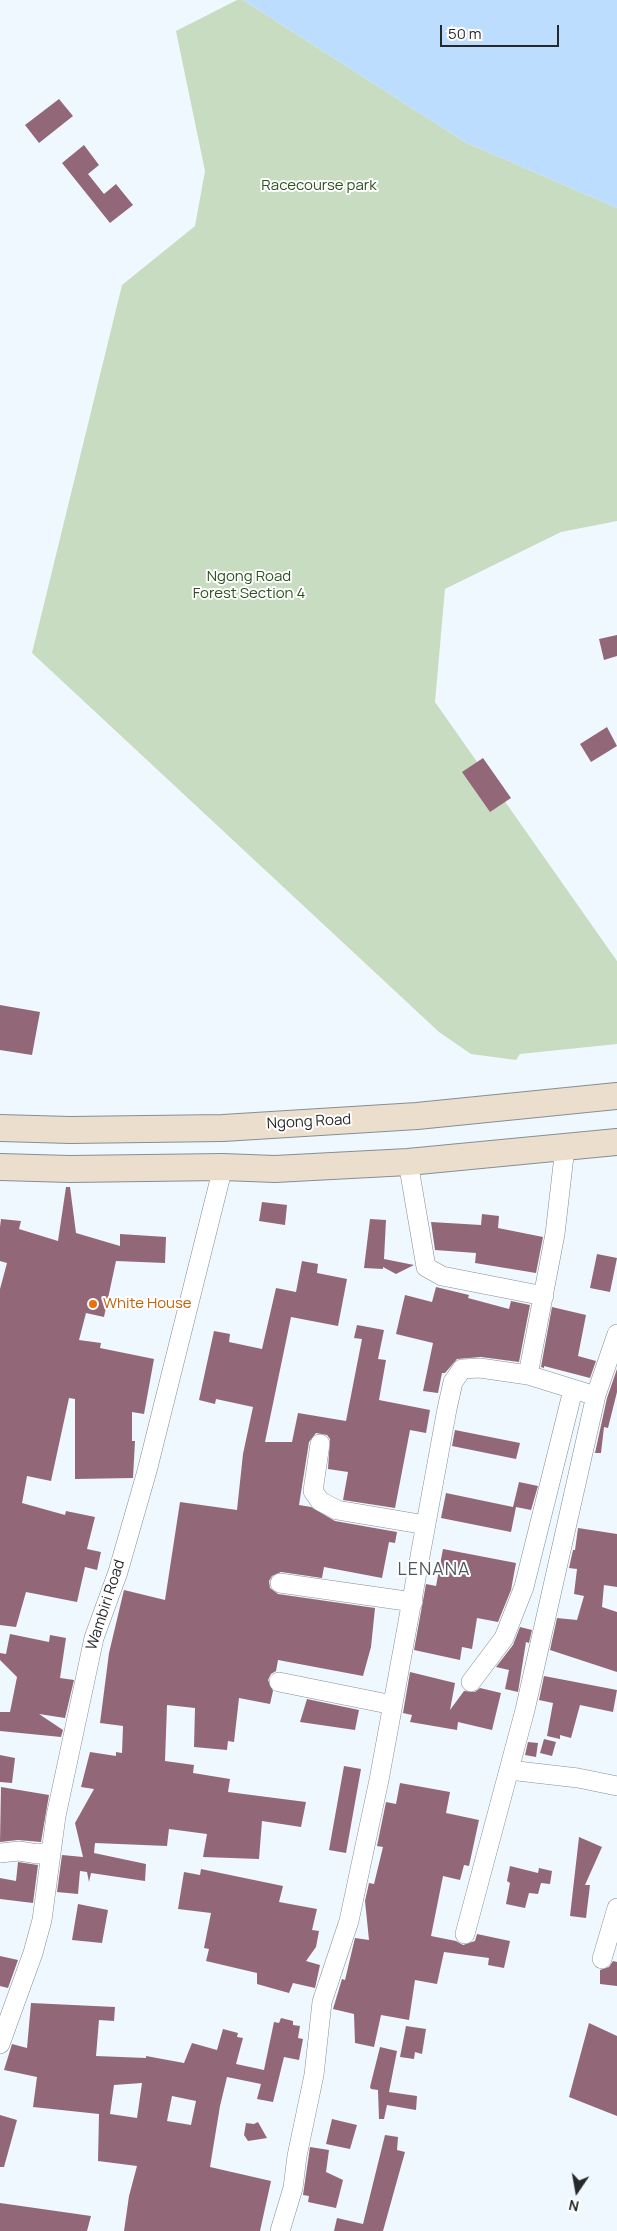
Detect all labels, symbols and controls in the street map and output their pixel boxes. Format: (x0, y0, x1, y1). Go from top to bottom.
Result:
scale bar (442, 15, 561, 47)
text: 50 m (448, 23, 482, 44)
park label: Racecourse park (261, 177, 377, 195)
park label: Ngong Road Forest Section 4 (193, 568, 305, 603)
street label: Ngong Road (266, 1111, 352, 1133)
place label: White House (103, 1295, 192, 1313)
marker: White House (87, 1298, 99, 1310)
street label: Wambiri Road (83, 1557, 129, 1653)
district label: LENANA (397, 1559, 471, 1581)
north arrow (552, 2166, 602, 2216)
text: N (567, 2196, 581, 2216)

